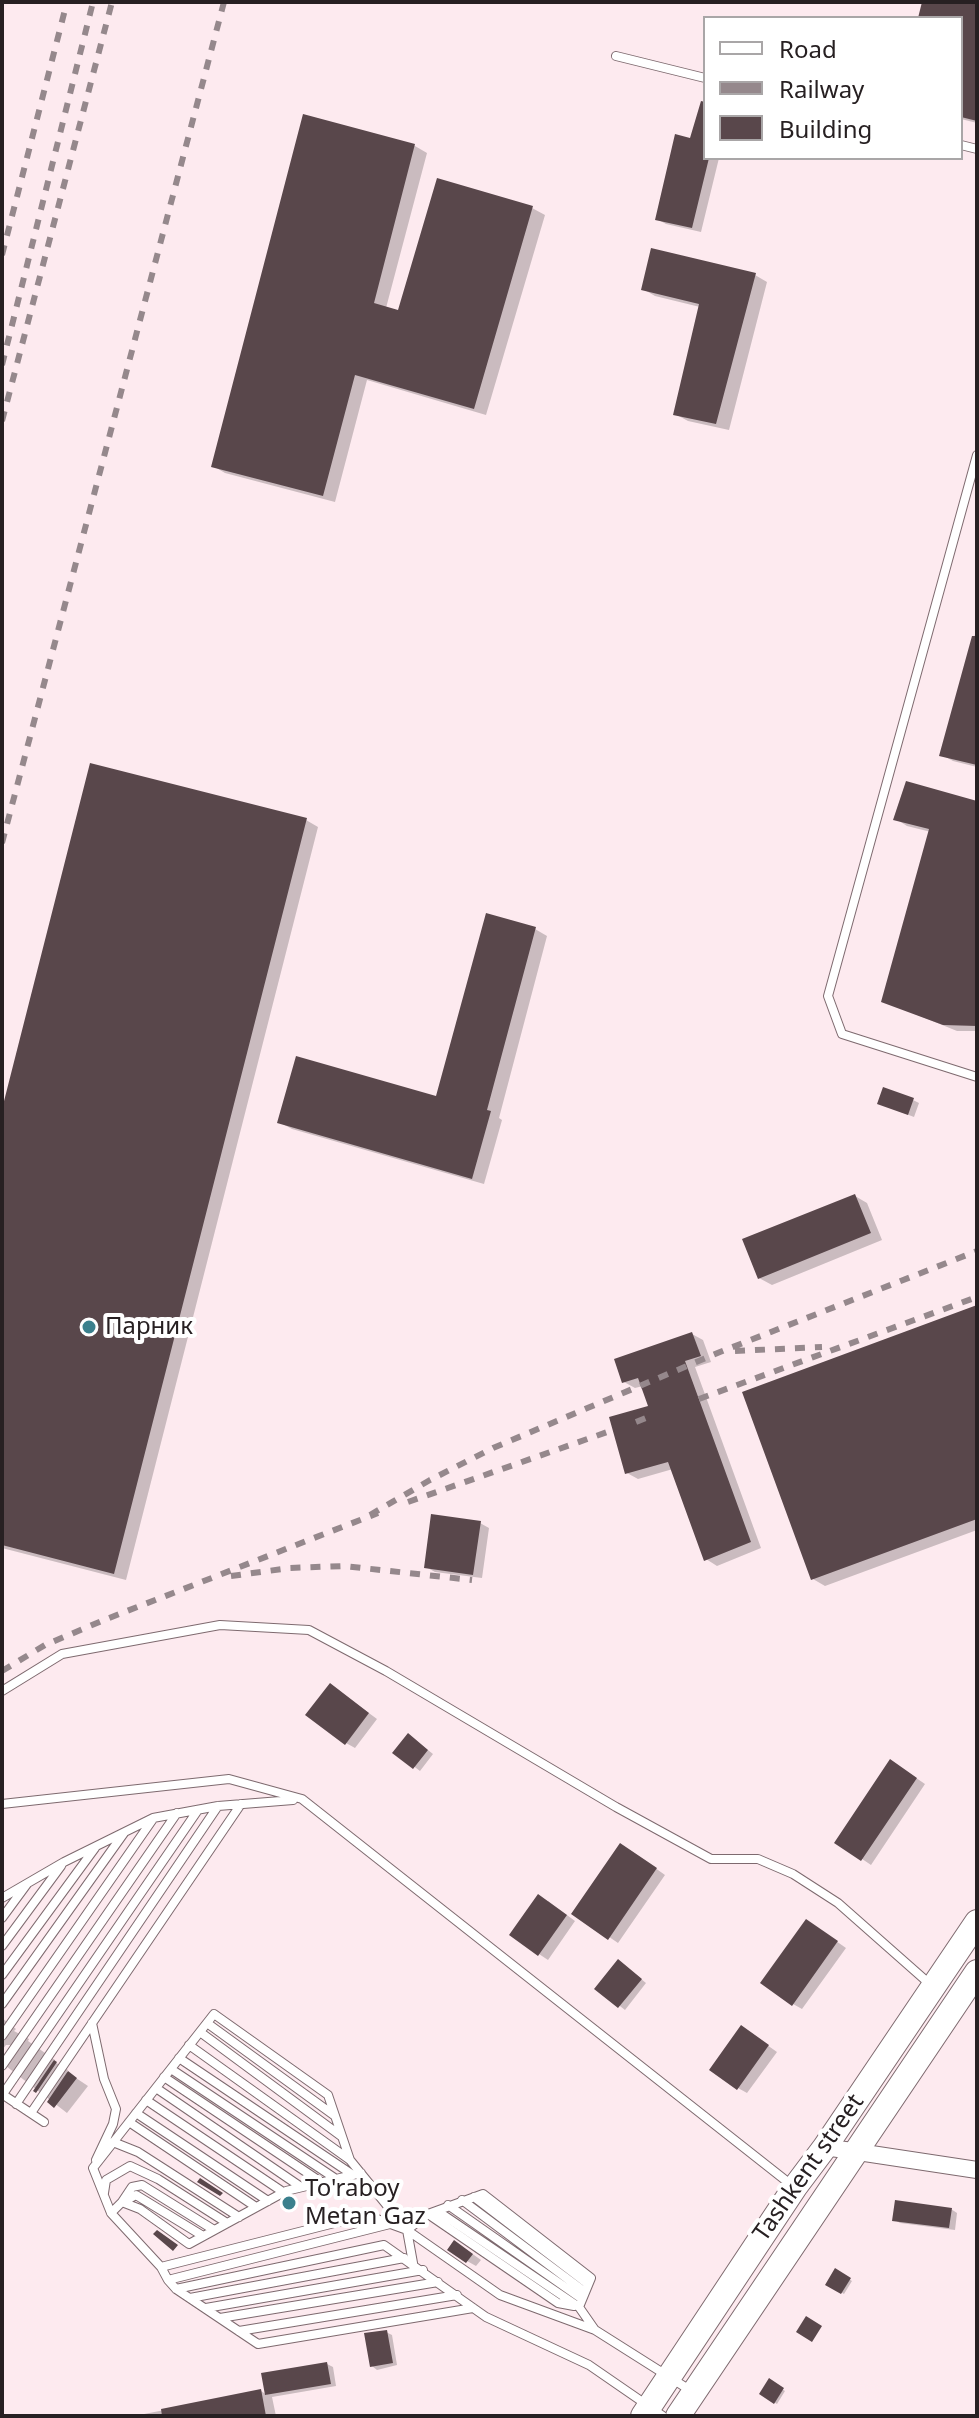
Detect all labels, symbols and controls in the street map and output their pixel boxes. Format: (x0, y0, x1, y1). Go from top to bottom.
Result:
legend (703, 16, 963, 160)
text: Road (779, 32, 837, 65)
text: Railway (779, 72, 864, 105)
text: Building (779, 112, 872, 145)
place label: Парник (105, 1313, 193, 1341)
marker: Парник (80, 1318, 98, 1336)
street label: Tashkent street (748, 2089, 870, 2247)
place label: To'raboy Metan Gaz (305, 2175, 426, 2231)
marker: To'raboy Metan Gaz (280, 2194, 298, 2212)

